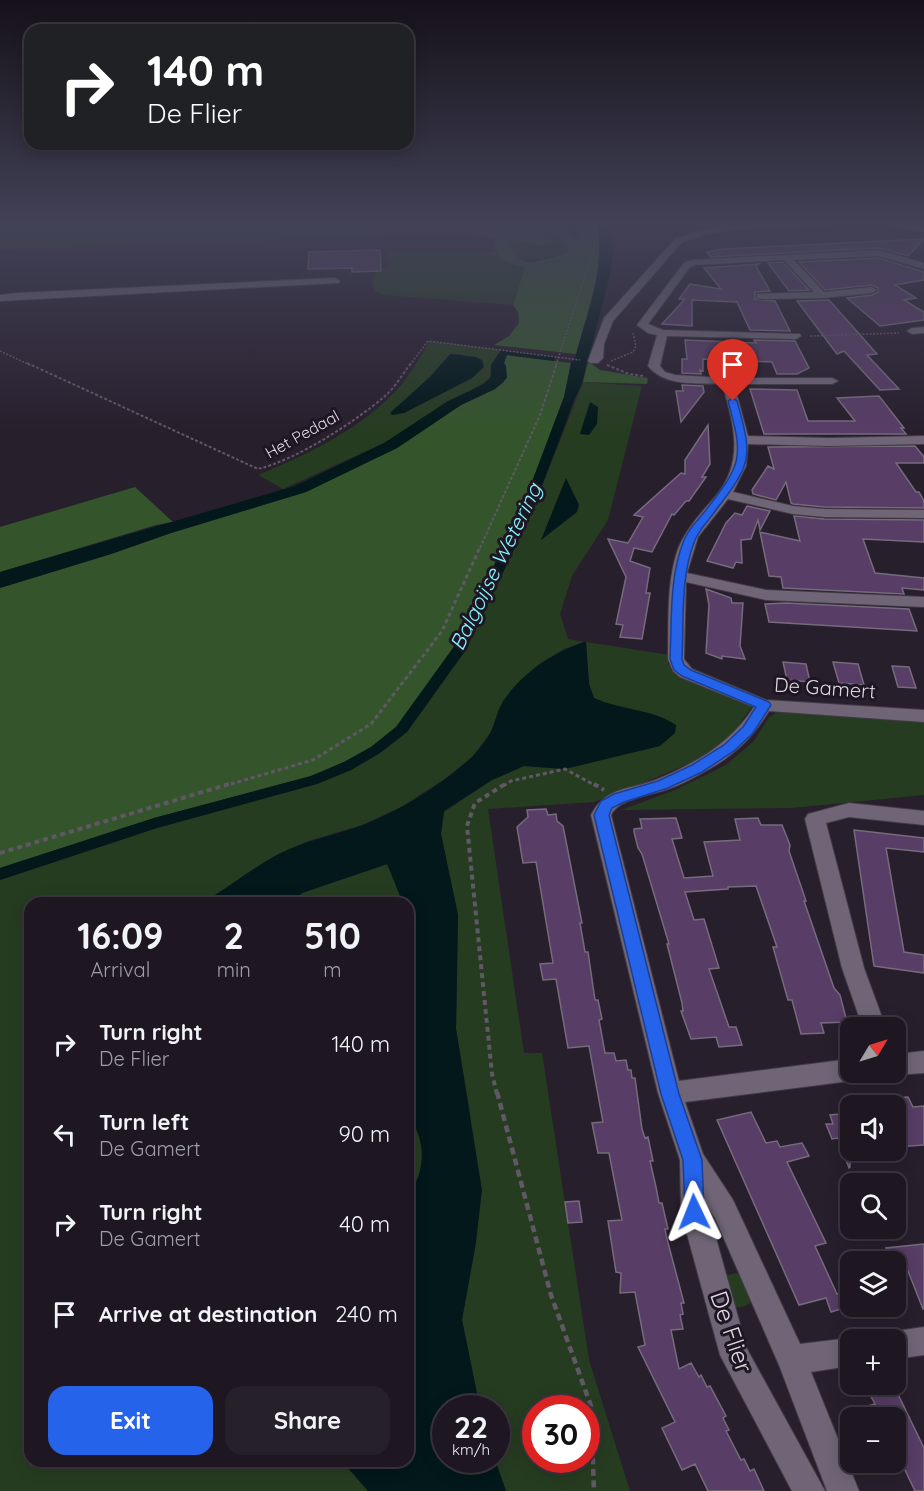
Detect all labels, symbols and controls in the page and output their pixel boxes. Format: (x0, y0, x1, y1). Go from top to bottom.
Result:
text: 140 m (147, 44, 264, 97)
icon: right (48, 48, 126, 126)
text: De Flier (147, 96, 242, 130)
pin (707, 339, 758, 401)
icon: arrive (716, 348, 749, 381)
street label: Het Pedaal (261, 405, 343, 463)
water label: Balgoijse Wetering (443, 477, 548, 654)
street label: De Gamert (773, 671, 877, 704)
text: 16:09 (77, 913, 163, 958)
text: 2 (223, 913, 244, 958)
text: 510 (304, 913, 361, 958)
text: Arrival (90, 957, 150, 982)
text: min (217, 957, 251, 982)
text: m (323, 957, 342, 982)
north arrow (840, 1017, 906, 1083)
map controls (840, 1017, 906, 1473)
text: Turn right (99, 1018, 203, 1046)
icon: right (48, 1028, 81, 1061)
text: 140 m (331, 1030, 390, 1058)
text: De Flier (99, 1046, 170, 1071)
button: sound (840, 1095, 906, 1161)
text: Turn left (99, 1108, 189, 1136)
icon: left (48, 1118, 81, 1151)
text: 90 m (339, 1120, 390, 1148)
text: De Gamert (99, 1136, 201, 1161)
button: search (840, 1173, 906, 1239)
position arrow (662, 1180, 726, 1244)
text: Turn right (99, 1198, 203, 1226)
icon: right (48, 1208, 81, 1241)
text: 40 m (339, 1210, 390, 1238)
text: De Gamert (99, 1226, 201, 1251)
button: layers (840, 1251, 906, 1317)
street label: De Flier (704, 1287, 760, 1377)
icon: arrive (48, 1298, 81, 1331)
text: Arrive at destination (99, 1300, 317, 1328)
text: 240 m (335, 1300, 398, 1328)
button: + (840, 1329, 906, 1395)
button: Exit (48, 1386, 213, 1455)
button: Share (225, 1386, 390, 1455)
speed limit sign: 30 (522, 1395, 600, 1473)
button: − (840, 1407, 906, 1473)
text: 22 (454, 1408, 488, 1446)
text: km/h (452, 1440, 490, 1459)

